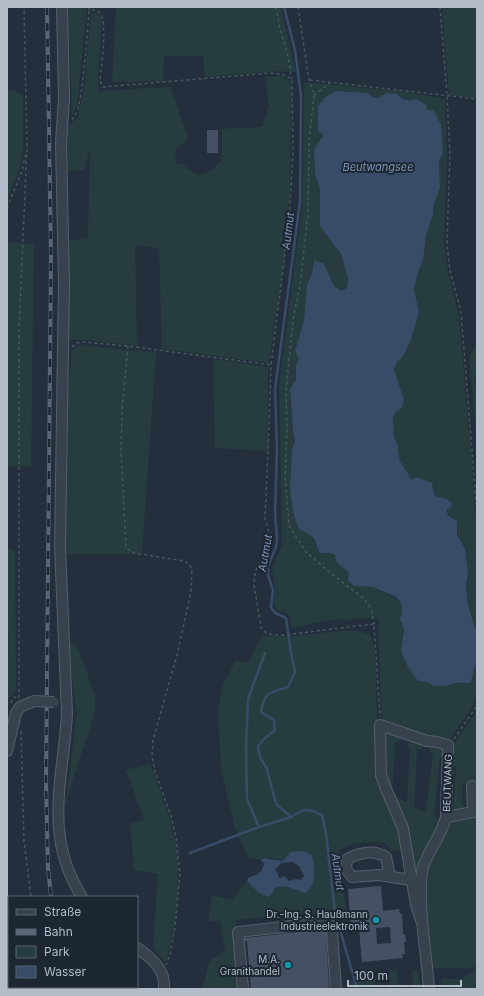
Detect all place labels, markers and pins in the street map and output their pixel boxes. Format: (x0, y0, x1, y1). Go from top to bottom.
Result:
place label: Dr.-Ing. S. Haußmann Industrieelektronik (266, 908, 369, 932)
marker: Dr.-Ing. S. Haußmann Industrieelektronik (371, 915, 381, 925)
place label: M.A. Granithandel (220, 953, 280, 977)
marker: M.A. Granithandel (283, 960, 293, 970)

